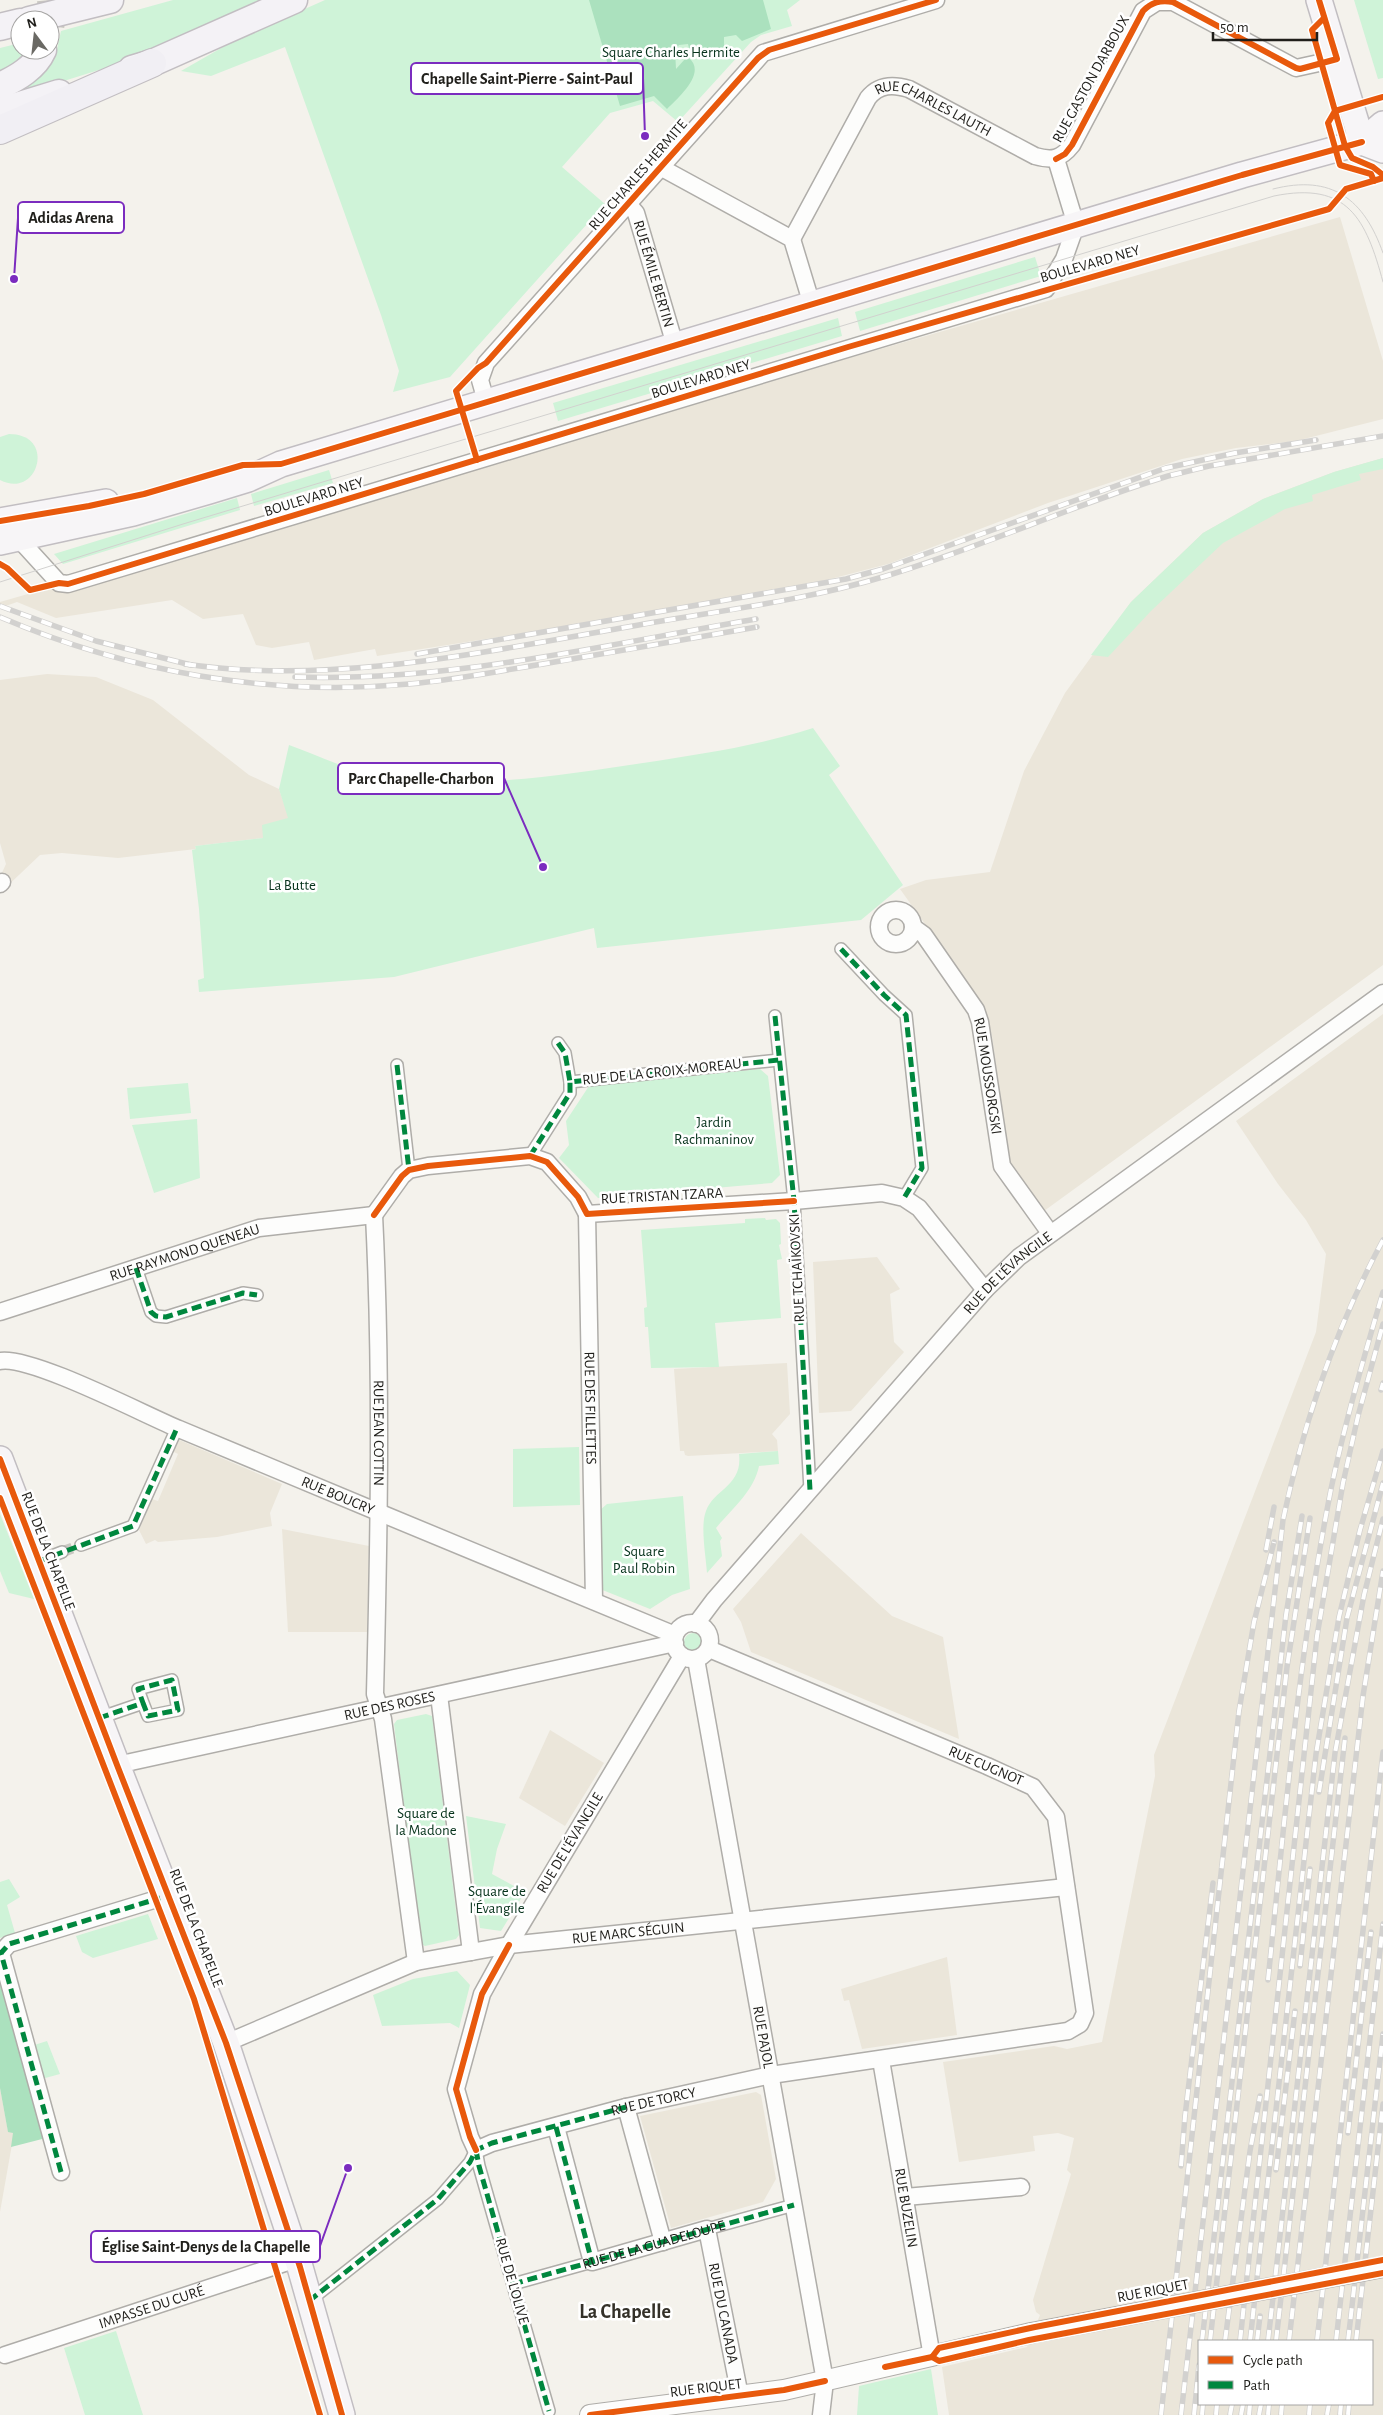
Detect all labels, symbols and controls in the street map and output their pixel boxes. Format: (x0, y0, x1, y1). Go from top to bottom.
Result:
north arrow (10, 10, 60, 60)
scale bar (1213, 10, 1317, 42)
street label: RUE GASTON DARBOUX (1050, 13, 1132, 145)
text: N (25, 15, 38, 31)
text: 50 m (1220, 20, 1249, 35)
park label: Square Charles Hermite (602, 45, 740, 60)
callout: Chapelle Saint-Pierre - Saint-Paul (411, 63, 643, 94)
text: Chapelle Saint-Pierre - Saint-Paul (421, 71, 633, 87)
street label: RUE CHARLES LAUTH (872, 78, 994, 139)
street label: RUE CHARLES HERMITE (586, 117, 690, 233)
callout: Adidas Arena (18, 202, 124, 233)
text: Adidas Arena (28, 210, 114, 226)
street label: RUE ÉMILE BERTIN (631, 218, 677, 329)
street label: BOULEVARD NEY (1038, 243, 1142, 285)
street label: BOULEVARD NEY (649, 357, 753, 401)
street label: BOULEVARD NEY (262, 475, 366, 519)
callout: Parc Chapelle-Charbon (338, 763, 504, 794)
text: Parc Chapelle-Charbon (348, 771, 494, 787)
park label: La Butte (268, 878, 316, 893)
street label: RUE MOUSSORGSKI (971, 1015, 1005, 1135)
street label: RUE DE LA CROIX-MOREAU (581, 1056, 743, 1088)
park label: Jardin Rachmaninov (674, 1115, 755, 1147)
street label: RUE TRISTAN TZARA (600, 1185, 724, 1207)
street label: RUE TCHAÏKOVSKI (786, 1213, 807, 1323)
street label: RUE RAYMOND QUENEAU (108, 1221, 261, 1283)
street label: RUE DE L'ÉVANGILE (960, 1229, 1054, 1317)
street label: RUE DES FILLETTES (582, 1351, 599, 1465)
street label: RUE JEAN COTTIN (371, 1380, 387, 1486)
street label: RUE BOUCRY (299, 1473, 377, 1517)
street label: RUE DE LA CHAPELLE (19, 1490, 77, 1612)
park label: Square Paul Robin (613, 1544, 675, 1576)
street label: RUE DES ROSES (343, 1688, 436, 1723)
street label: RUE CUGNOT (946, 1744, 1026, 1789)
street label: RUE DE L'ÉVANGILE (532, 1789, 606, 1896)
park label: Square de la Madone (395, 1806, 457, 1838)
street label: RUE DE LA CHAPELLE (167, 1867, 225, 1989)
park label: Square de l'Évangile (468, 1884, 526, 1916)
street label: RUE MARC SÉGUIN (571, 1919, 685, 1946)
street label: RUE PAJOL (751, 2005, 777, 2070)
street label: RUE DE TORCY (609, 2084, 698, 2118)
street label: RUE BUZELIN (892, 2167, 921, 2249)
street label: RUE DE LA GUADELOUPE (581, 2217, 727, 2272)
callout: Église Saint-Denys de la Chapelle (91, 2231, 320, 2262)
text: Église Saint-Denys de la Chapelle (102, 2236, 311, 2256)
street label: RUE DE L'OLIVE (493, 2236, 531, 2326)
street label: RUE DU CANADA (706, 2261, 741, 2365)
street label: RUE RIQUET (1116, 2277, 1191, 2305)
street label: IMPASSE DU CURÉ (97, 2281, 206, 2331)
district label: La Chapelle (579, 2302, 671, 2322)
legend (1198, 2340, 1373, 2405)
text: Cycle path (1243, 2353, 1303, 2368)
street label: RUE RIQUET (669, 2376, 744, 2400)
text: Path (1243, 2378, 1270, 2393)

